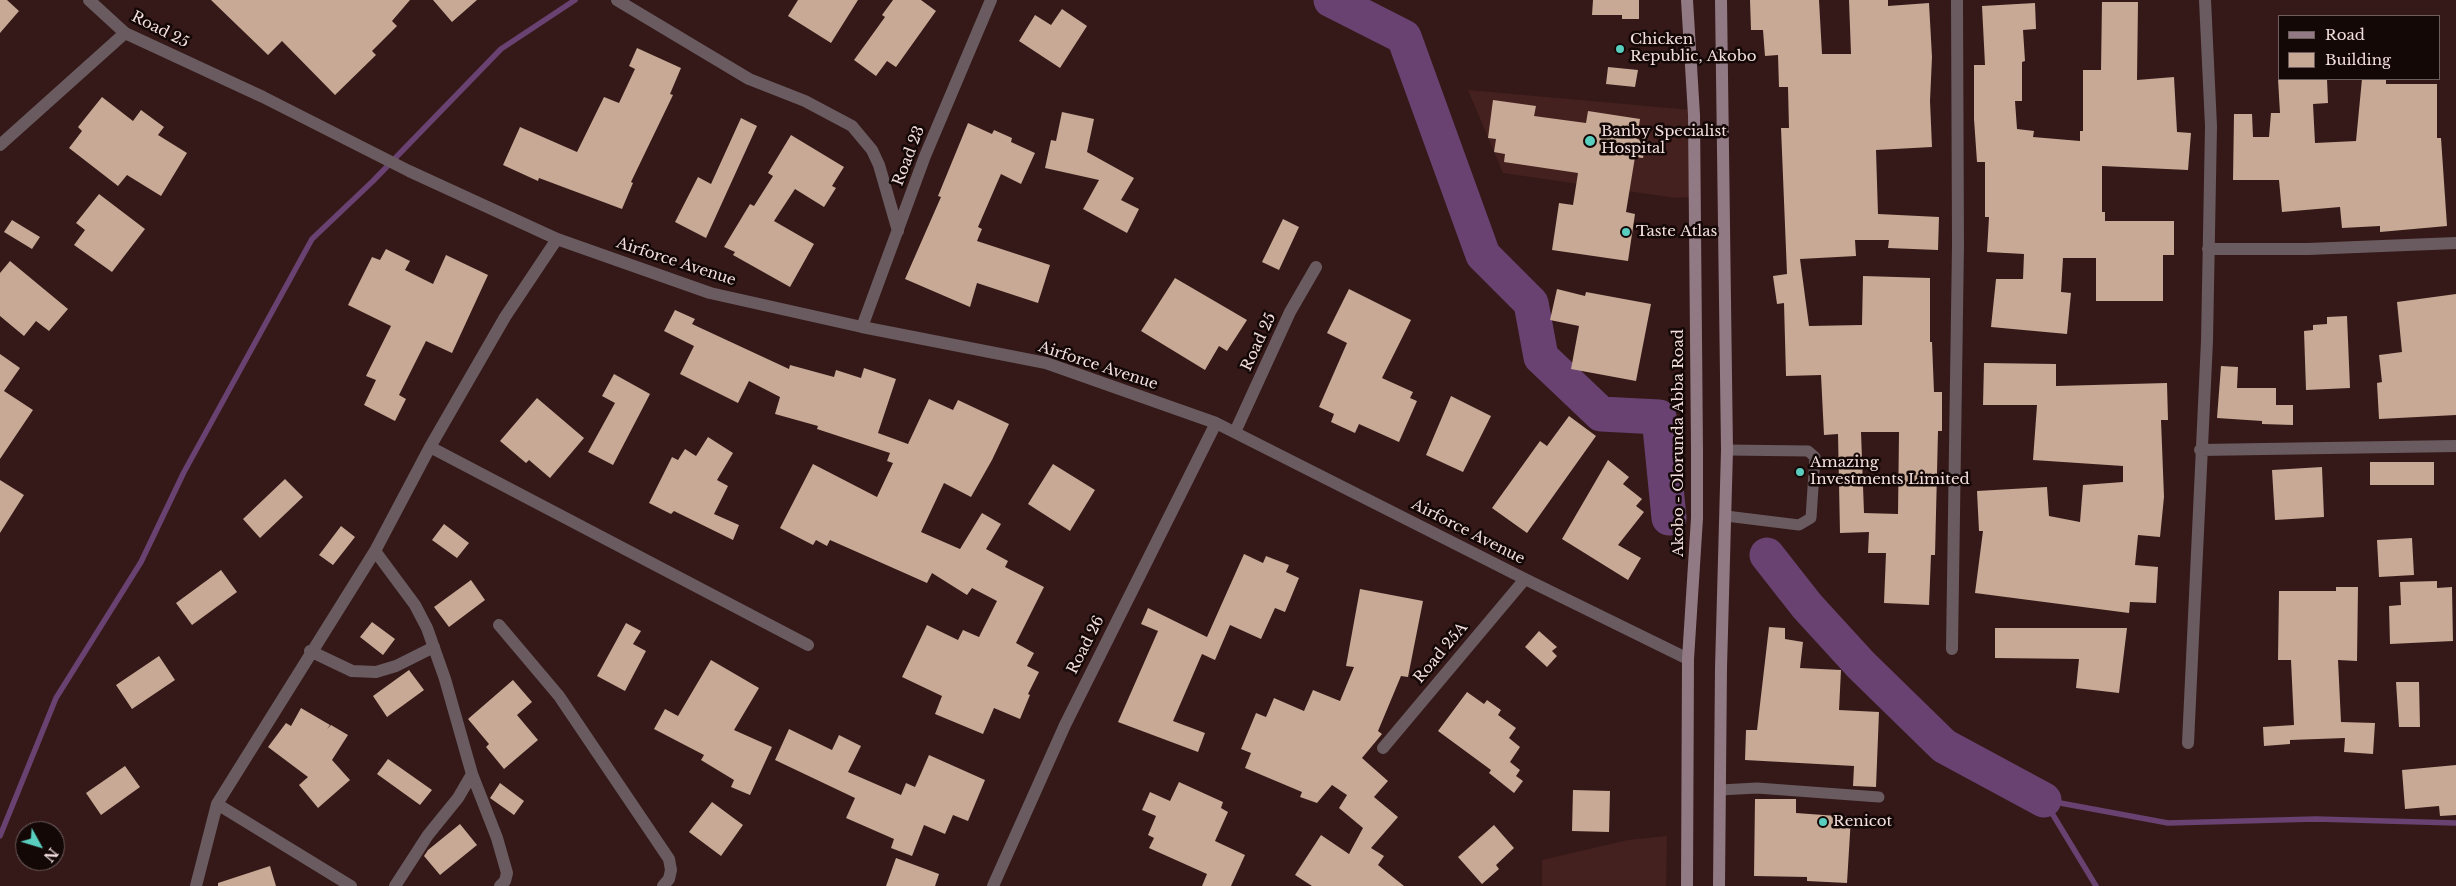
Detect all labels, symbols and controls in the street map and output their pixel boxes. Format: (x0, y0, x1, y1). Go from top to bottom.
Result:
street label: Road 25 (128, 8, 192, 52)
legend (2278, 15, 2441, 80)
text: Road (2325, 25, 2365, 44)
place label: Chicken Republic, Akobo (1630, 31, 1756, 66)
marker: Chicken Republic, Akobo (1614, 43, 1626, 55)
text: Building (2325, 50, 2391, 69)
place label: Banby Specialist Hospital (1601, 123, 1727, 158)
street label: Road 23 (889, 124, 929, 188)
marker: Banby Specialist Hospital (1583, 134, 1597, 148)
place label: Taste Atlas (1636, 223, 1717, 241)
marker: Taste Atlas (1620, 226, 1632, 238)
street label: Airforce Avenue (614, 234, 738, 290)
street label: Road 25 (1238, 310, 1280, 374)
street label: Akobo - Olorunda Abba Road (1670, 329, 1688, 557)
street label: Airforce Avenue (1036, 338, 1160, 394)
place label: Amazing Investments Limited (1810, 454, 1970, 489)
marker: Amazing Investments Limited (1794, 466, 1806, 478)
street label: Airforce Avenue (1408, 496, 1528, 568)
street label: Road 26 (1064, 613, 1108, 677)
street label: Road 25A (1410, 619, 1472, 687)
place label: Renicot (1833, 813, 1892, 831)
marker: Renicot (1817, 816, 1829, 828)
north arrow (15, 821, 65, 871)
text: N (40, 844, 62, 866)

